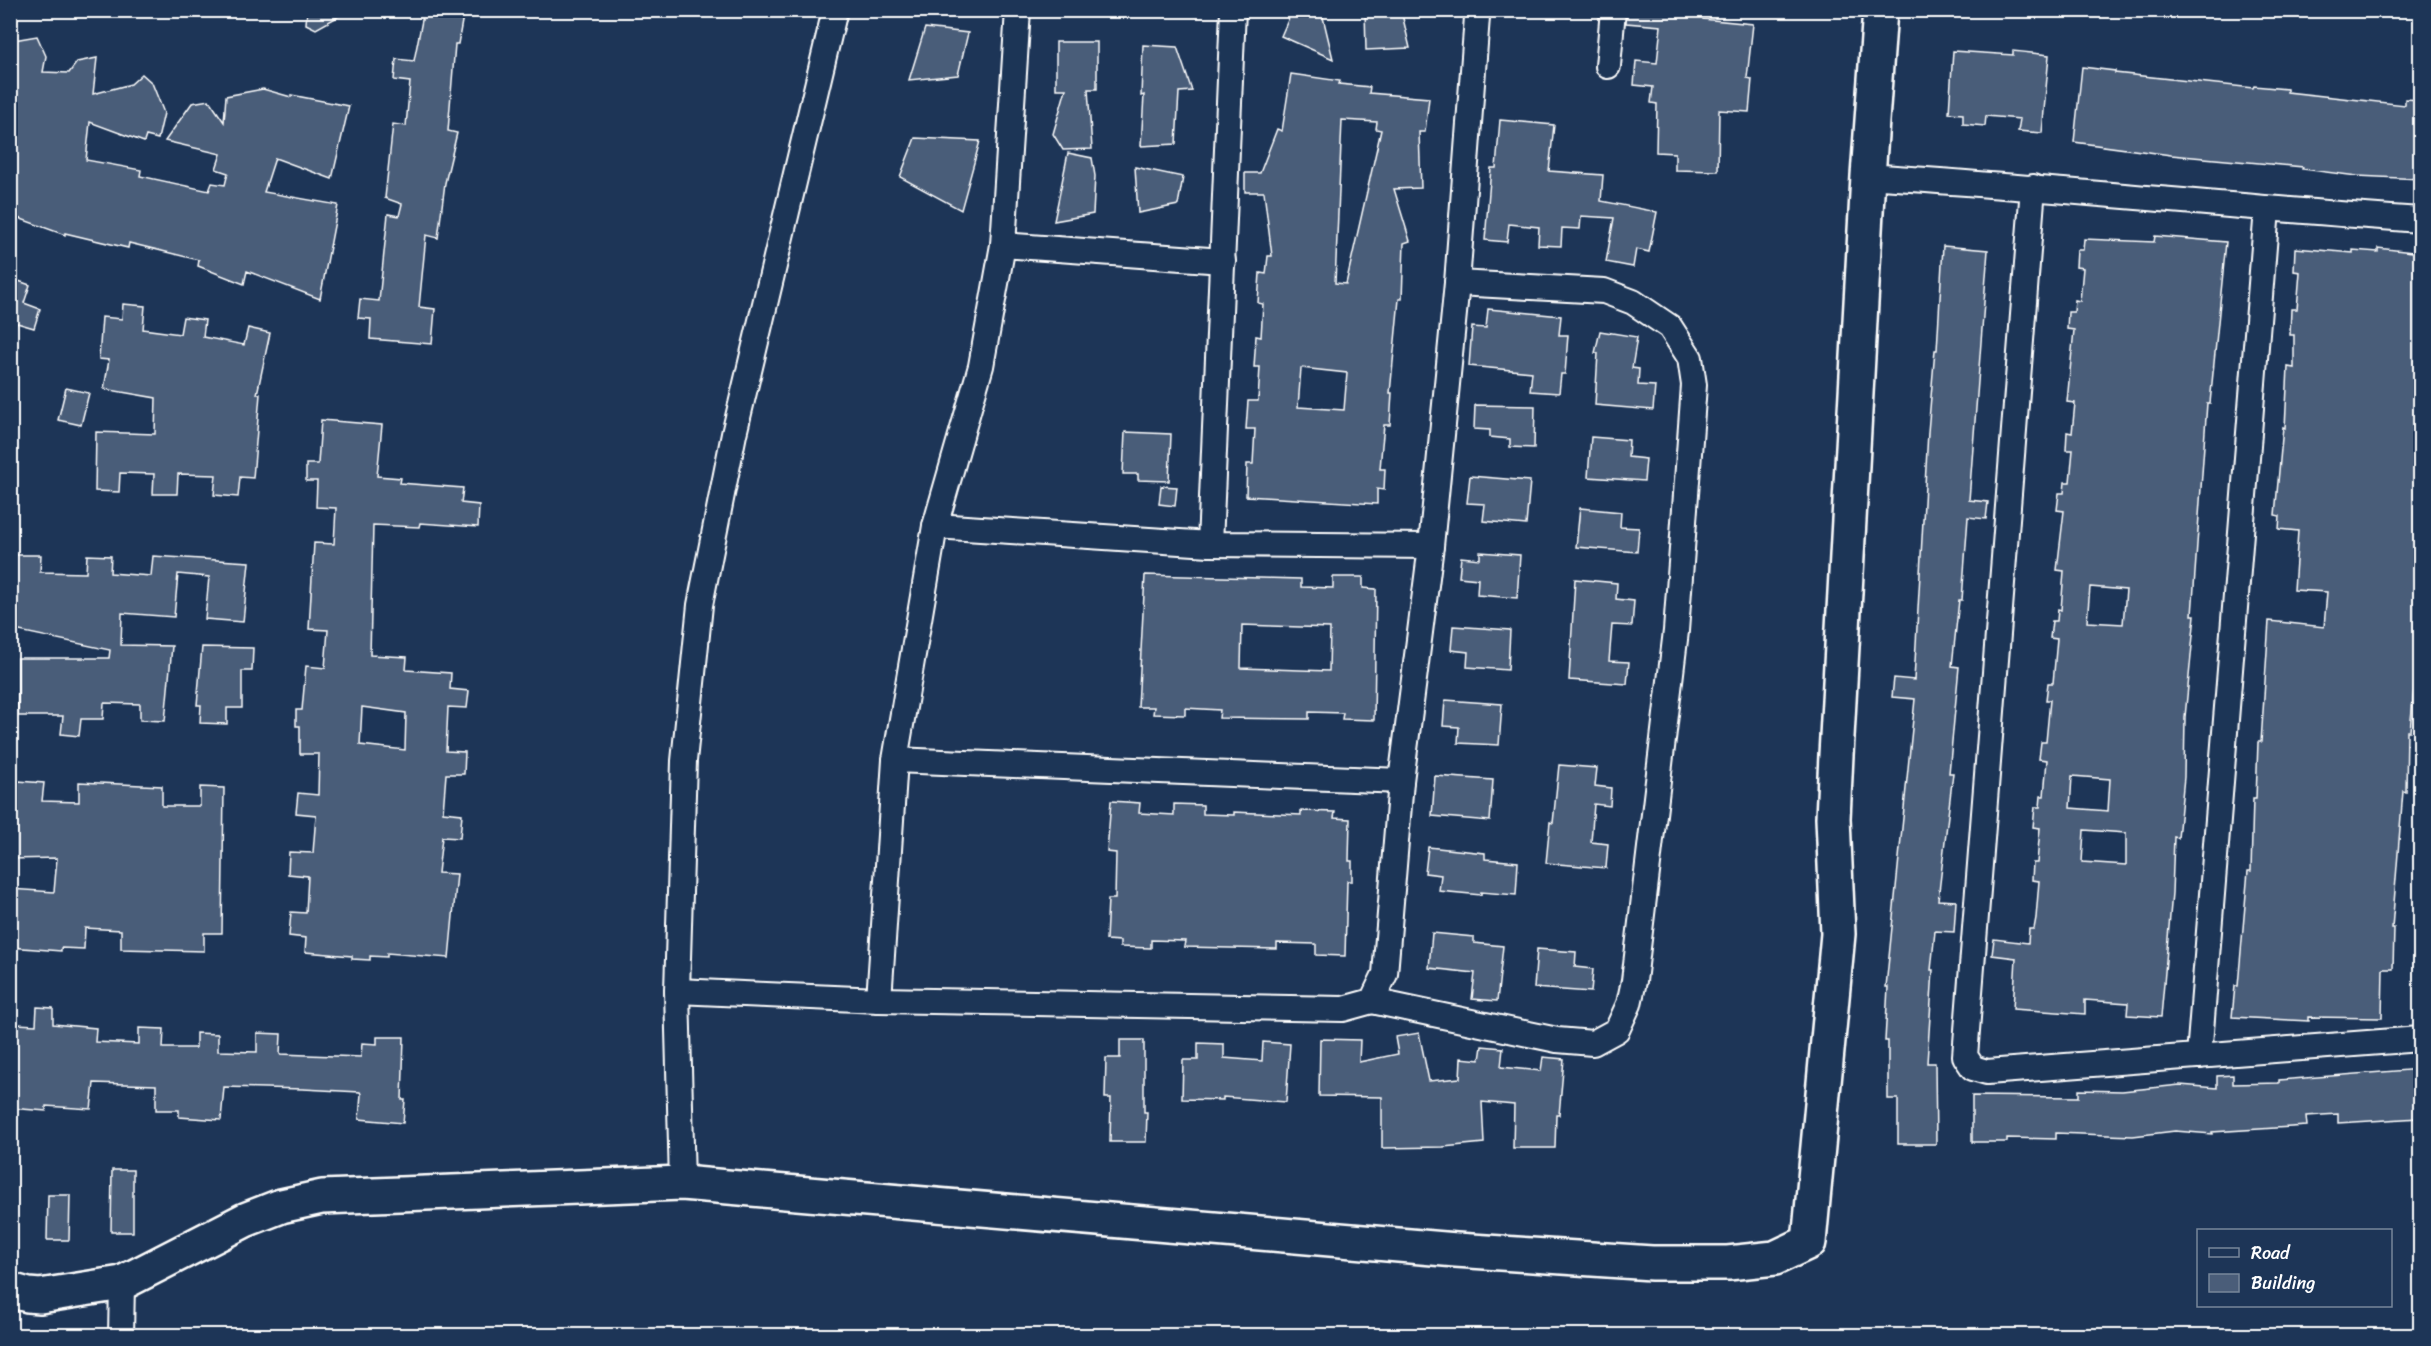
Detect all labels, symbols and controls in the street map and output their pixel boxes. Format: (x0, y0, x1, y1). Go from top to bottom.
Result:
legend (2197, 1229, 2392, 1307)
text: Road (2251, 1237, 2291, 1269)
text: Building (2251, 1267, 2315, 1299)

